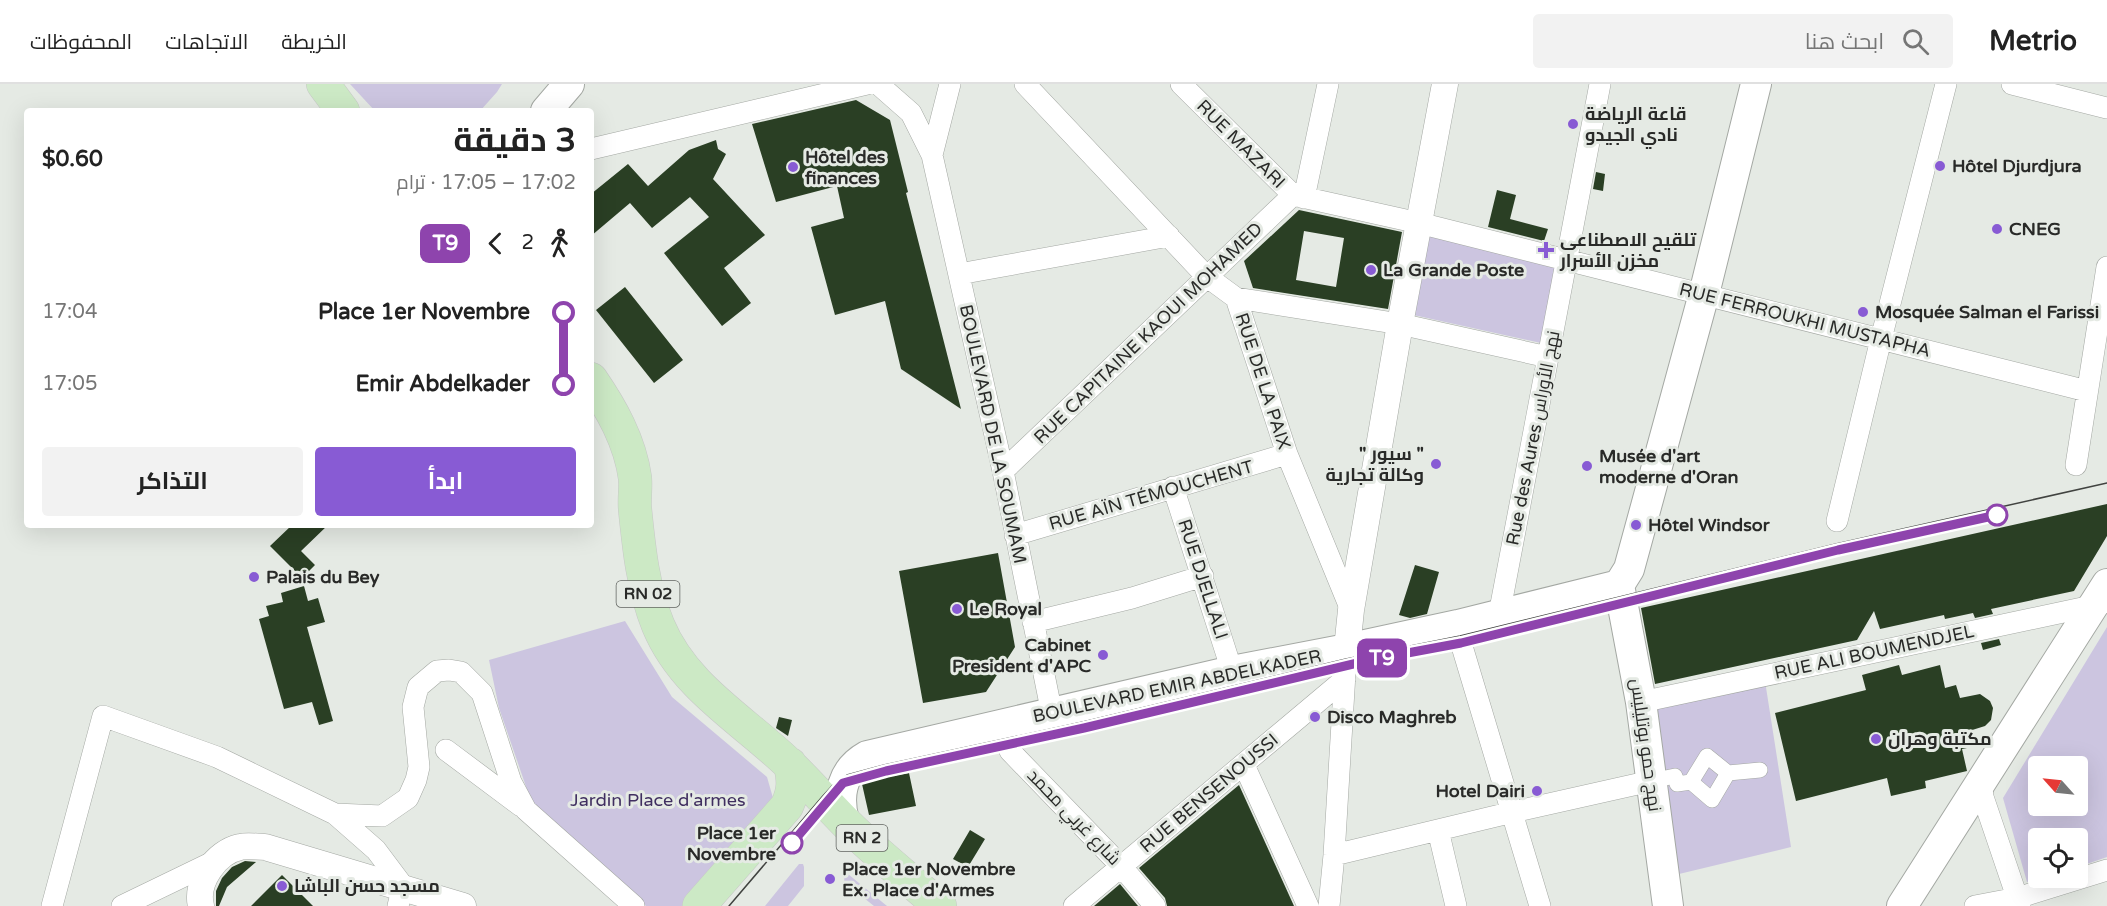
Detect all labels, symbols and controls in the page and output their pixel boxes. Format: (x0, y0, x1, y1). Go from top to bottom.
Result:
search box (1533, 14, 1953, 68)
text: Metrio (1989, 24, 2077, 58)
icon: search (1899, 25, 1932, 58)
text: ابحث هنا (1805, 29, 1884, 55)
text: المحفوظات (30, 30, 132, 55)
text: الاتجاهات (165, 30, 248, 55)
text: الخريطة (281, 30, 347, 55)
street label: RUE MAZARI (1192, 95, 1290, 193)
place label: قاعة الرياضة نادي الجيدو (1585, 103, 1687, 149)
marker: قاعة الرياضة نادي الجيدو (1566, 117, 1580, 131)
text: 3 دقيقة (453, 121, 576, 160)
text: $0.60 (42, 146, 103, 172)
place label: Hôtel des finances (805, 146, 886, 189)
place label: Hôtel Djurdjura (1952, 155, 2082, 177)
marker: Hôtel Djurdjura (1933, 159, 1947, 173)
marker: Hôtel des finances (786, 160, 800, 174)
text: 17:02 – 17:05 · ترام (396, 171, 576, 195)
street label: RUE CAPITAINE KAOUI MOHAMED (1029, 218, 1267, 448)
place label: CNEG (2009, 218, 2061, 240)
marker: CNEG (1990, 222, 2004, 236)
icon: back (479, 227, 512, 260)
icon: walk (543, 227, 576, 260)
place label: تلقيح الاصطناعي مخزن الأسرار (1559, 229, 1697, 272)
text: T9 (432, 231, 458, 256)
text: 2 (521, 231, 534, 255)
marker: تلقيح الاصطناعي مخزن الأسرار (1537, 241, 1555, 259)
place label: La Grande Poste (1383, 259, 1524, 281)
marker: La Grande Poste (1364, 263, 1378, 277)
street label: RUE FERROUKHI MUSTAPHA (1677, 278, 1933, 362)
text: Place 1er Novembre (318, 299, 530, 325)
text: 17:04 (42, 300, 97, 324)
place label: Mosquée Salman el Farissi (1875, 301, 2099, 323)
street label: BOULEVARD DE LA SOUMAM (955, 303, 1031, 565)
marker: Mosquée Salman el Farissi (1856, 305, 1870, 319)
street label: RUE DE LA PAIX (1231, 310, 1295, 452)
street label: Rue des Aures نهج الأوراس (1501, 329, 1566, 547)
text: Emir Abdelkader (355, 371, 530, 397)
text: 17:05 (42, 372, 97, 396)
place label: " سيور " وكالة تجارية (1325, 443, 1424, 486)
place label: Musée d'art moderne d'Oran (1599, 445, 1739, 488)
button: التذاكر (42, 447, 303, 516)
button: ابدأ (315, 447, 576, 516)
street label: RUE AÏN TÉMOUCHENT (1046, 455, 1256, 535)
marker: " سيور " وكالة تجارية (1429, 457, 1443, 471)
marker: Musée d'art moderne d'Oran (1580, 459, 1594, 473)
unlabelled marker (1986, 504, 2008, 526)
place label: Hôtel Windsor (1648, 514, 1771, 536)
street label: RUE DJELLALI (1173, 516, 1233, 642)
marker: Hôtel Windsor (1629, 518, 1643, 532)
place label: Palais du Bey (266, 566, 380, 588)
marker: Palais du Bey (247, 570, 261, 584)
road number: RN 02 (616, 581, 680, 607)
place label: Le Royal (969, 598, 1042, 620)
marker: Le Royal (950, 602, 964, 616)
street label: RUE ALI BOUMENDJEL (1772, 620, 1977, 684)
place label: Cabinet President d'APC (952, 634, 1091, 677)
line badge: T9 (1355, 638, 1409, 678)
street label: BOULEVARD EMIR ABDELKADER (1031, 645, 1323, 727)
text: T9 (1369, 646, 1395, 671)
marker: Cabinet President d'APC (1096, 648, 1110, 662)
street label: نهج حمو بوتليليس (1625, 677, 1666, 813)
place label: Disco Maghreb (1327, 706, 1457, 728)
marker: Disco Maghreb (1308, 710, 1322, 724)
place label: مكتبة وهران (1888, 728, 1992, 750)
street label: RUE BENSENOUSSI (1135, 729, 1283, 857)
marker: مكتبة وهران (1869, 732, 1883, 746)
north arrow (2028, 756, 2088, 816)
map controls (2028, 756, 2088, 888)
street label: شارع غربي محمد (1020, 764, 1125, 872)
place label: Hotel Dairi (1435, 780, 1525, 802)
marker: Hotel Dairi (1530, 784, 1544, 798)
park label: Jardin Place d'armes (570, 789, 746, 811)
place label: Place 1er Novembre (687, 822, 777, 865)
road number: RN 2 (836, 825, 888, 851)
button: locate (2028, 828, 2088, 888)
marker: Place 1er Novembre (781, 832, 803, 854)
place label: Place 1er Novembre Ex. Place d'Armes (842, 858, 1015, 901)
marker: Place 1er Novembre Ex. Place d'Armes (823, 872, 837, 886)
place label: مسجد حسن الباشا (294, 875, 440, 897)
marker: مسجد حسن الباشا (275, 879, 289, 893)

